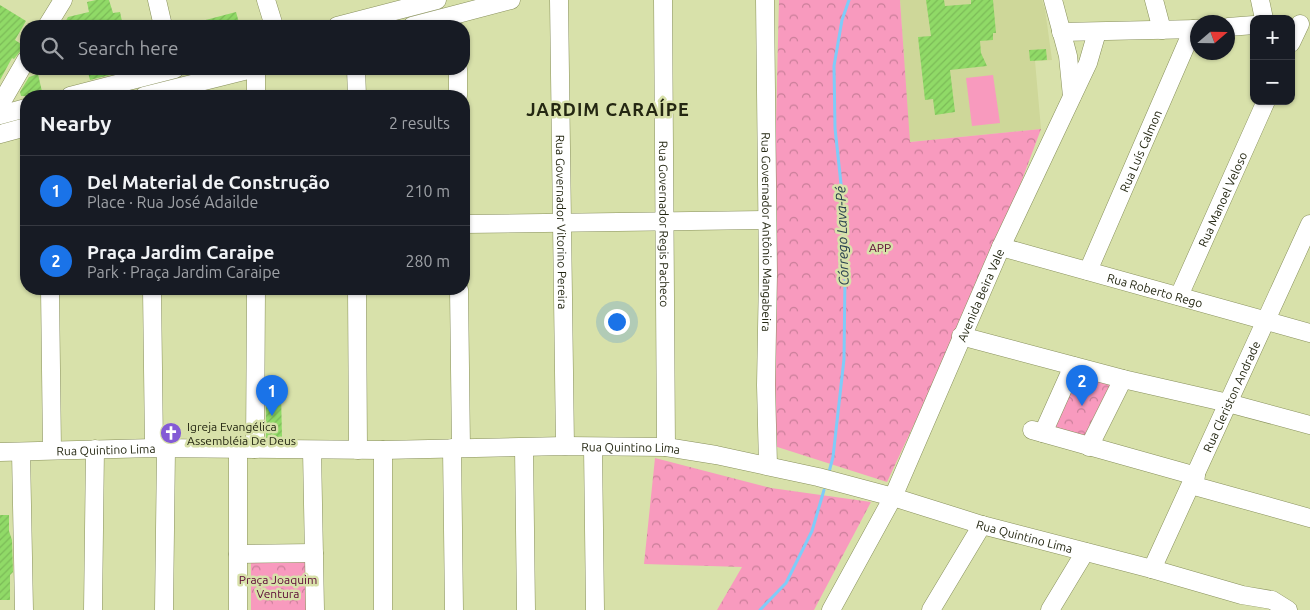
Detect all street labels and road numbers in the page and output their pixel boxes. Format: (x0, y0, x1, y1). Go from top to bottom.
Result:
street label: Rua Luís Calmon (1117, 108, 1164, 194)
street label: Rua Governador Antônio Mangabeira (760, 132, 775, 332)
street label: Rua Governador Vitorino Pereira (554, 134, 570, 309)
street label: Rua Governador Regis Pacheco (657, 141, 672, 307)
street label: Rua Manoel Veloso (1195, 150, 1249, 249)
street label: Avenida Beira Vale (955, 247, 1006, 343)
street label: Rua Roberto Rego (1106, 270, 1204, 309)
street label: Rua Cleriston Andrade (1200, 339, 1262, 454)
street label: Rua Quintino Lima (581, 440, 681, 456)
street label: Rua Quintino Lima (56, 441, 156, 457)
street label: Rua Quintino Lima (975, 517, 1074, 555)

